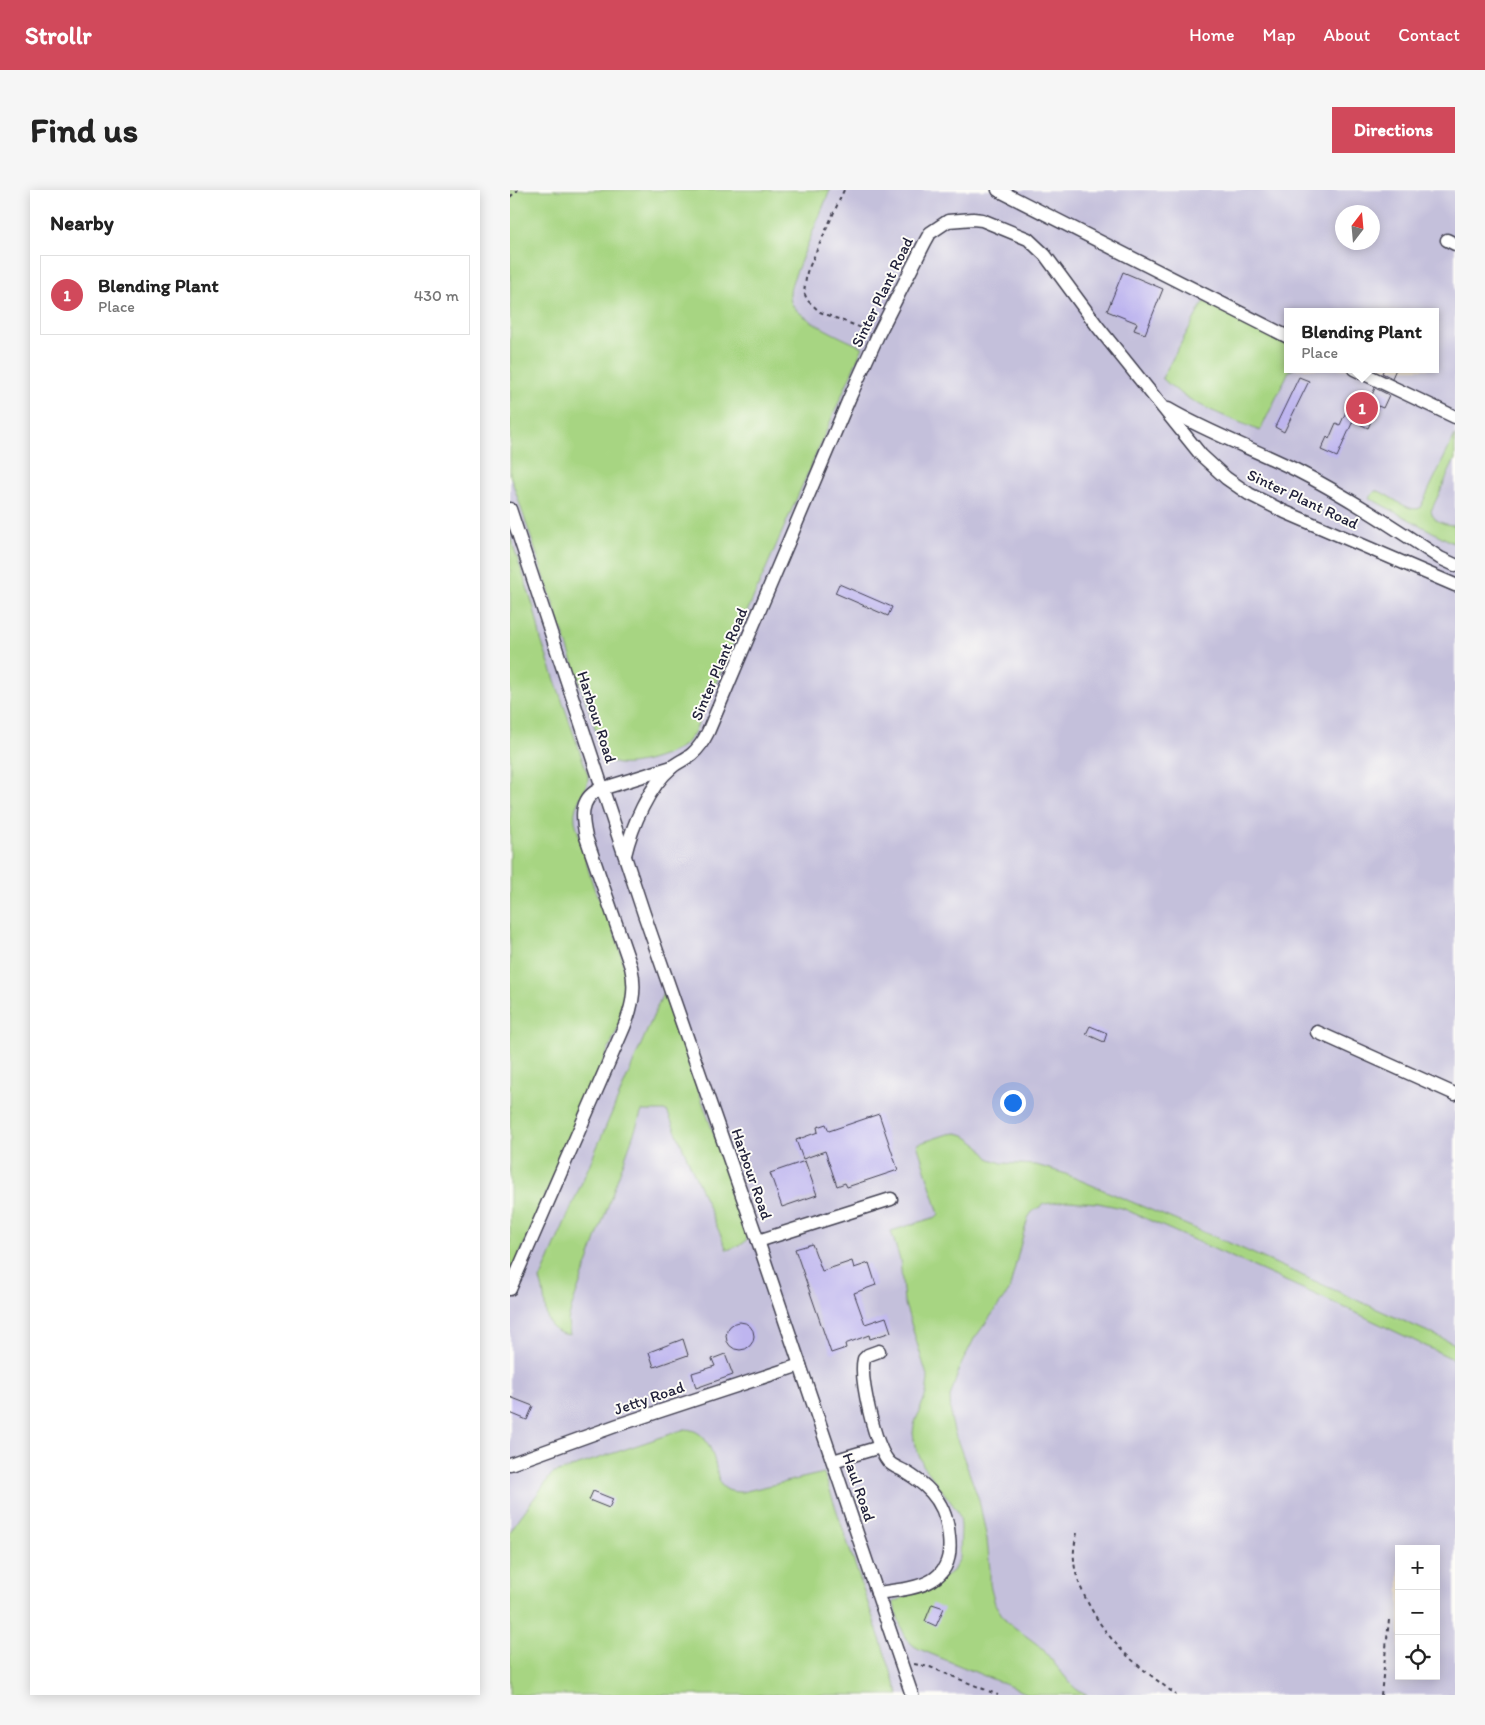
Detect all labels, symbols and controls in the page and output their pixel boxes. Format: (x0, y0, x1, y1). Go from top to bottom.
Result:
text: Strollr (25, 21, 91, 50)
text: Home (1189, 24, 1235, 46)
text: Map (1263, 24, 1296, 46)
text: About (1324, 24, 1370, 46)
text: Contact (1398, 24, 1460, 46)
button: Directions (1332, 107, 1455, 153)
text: Find us (30, 109, 138, 151)
north arrow (1335, 205, 1380, 250)
text: Nearby (50, 210, 114, 235)
street label: Sinter Plant Road (847, 233, 917, 350)
text: Blending Plant (98, 274, 219, 297)
text: 1 (63, 286, 71, 305)
text: 430 m (414, 286, 459, 305)
text: Place (98, 297, 135, 316)
popup (1284, 308, 1439, 373)
text: Blending Plant (1301, 320, 1422, 343)
text: Place (1301, 343, 1338, 362)
pin: 1 (1346, 389, 1378, 427)
street label: Sinter Plant Road (1244, 465, 1362, 533)
street label: Sinter Plant Road (687, 605, 751, 723)
street label: Harbour Road (573, 669, 621, 766)
your location (1000, 1090, 1026, 1116)
street label: Harbour Road (727, 1126, 777, 1222)
street label: Jetty Road (611, 1377, 687, 1419)
street label: Haul Road (838, 1450, 880, 1524)
map controls (1395, 1545, 1440, 1680)
button: + (1395, 1545, 1440, 1590)
button: − (1395, 1590, 1440, 1635)
button: locate (1395, 1635, 1440, 1680)

